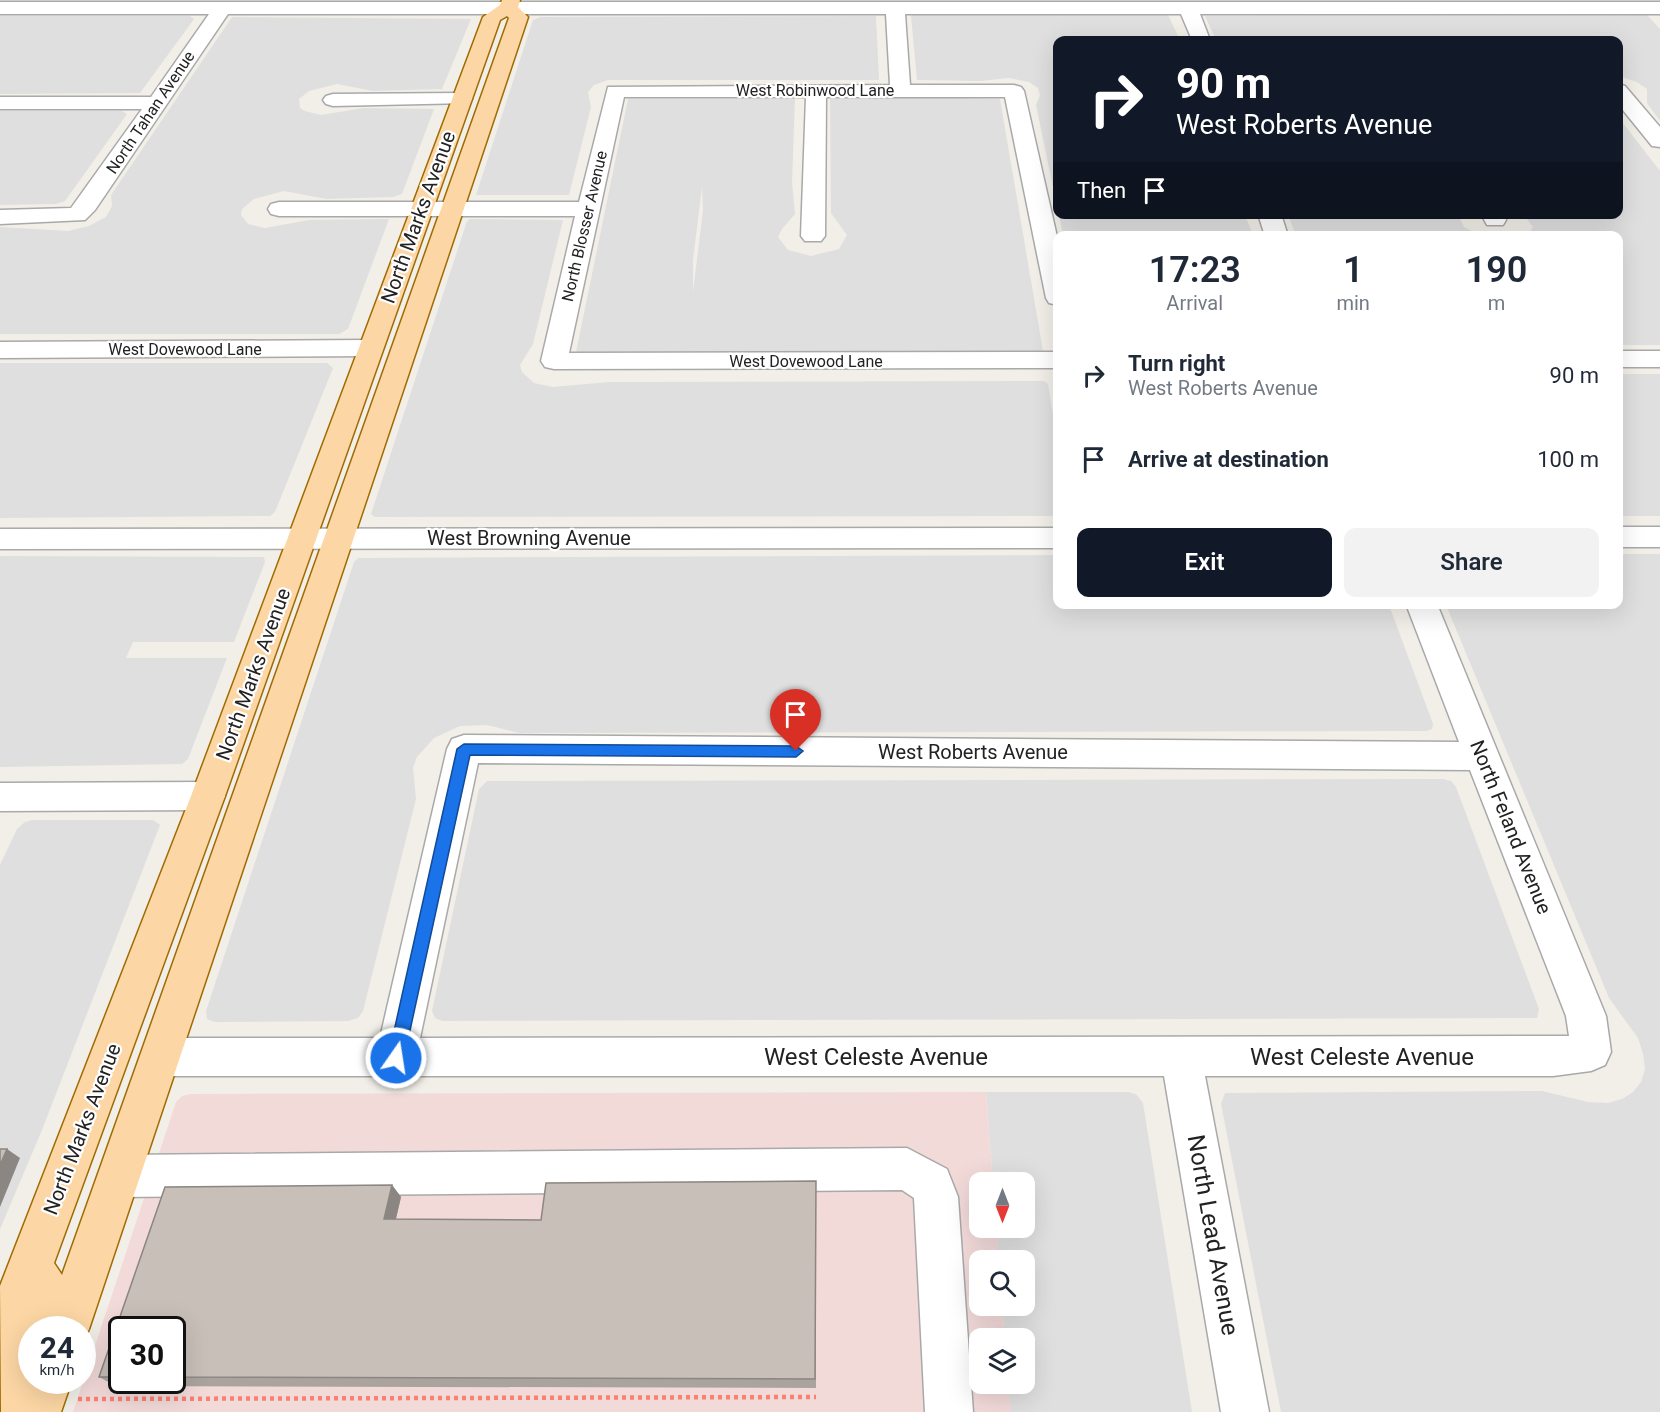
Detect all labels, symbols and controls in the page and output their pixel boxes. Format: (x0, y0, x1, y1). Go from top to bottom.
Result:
street label: North Tahan Avenue (102, 47, 199, 177)
text: 90 m (1176, 59, 1271, 108)
icon: right (1077, 60, 1155, 138)
street label: West Robinwood Lane (736, 81, 894, 100)
text: West Roberts Avenue (1176, 109, 1432, 141)
street label: North Marks Avenue (376, 128, 460, 306)
street label: North Blosser Avenue (558, 149, 611, 303)
icon: arrive (1138, 174, 1171, 207)
text: Then (1077, 178, 1126, 203)
text: 17:23 (1149, 249, 1241, 291)
text: 1 (1343, 249, 1363, 291)
text: 190 (1466, 249, 1527, 291)
text: Arrival (1166, 291, 1223, 315)
text: min (1336, 291, 1370, 315)
text: m (1488, 291, 1505, 315)
street label: West Dovewood Lane (108, 340, 262, 359)
text: Turn right (1128, 351, 1225, 376)
street label: West Dovewood Lane (729, 352, 883, 371)
icon: right (1077, 359, 1110, 392)
text: 90 m (1550, 363, 1599, 388)
text: West Roberts Avenue (1128, 376, 1318, 400)
icon: arrive (1077, 443, 1110, 476)
text: Arrive at destination (1128, 447, 1329, 472)
text: 100 m (1537, 447, 1599, 472)
street label: West Browning Avenue (427, 526, 631, 550)
button: Exit (1077, 528, 1332, 597)
button: Share (1344, 528, 1599, 597)
street label: North Marks Avenue (211, 585, 295, 763)
pin (770, 689, 821, 751)
icon: arrive (779, 698, 812, 731)
street label: North Feland Avenue (1465, 737, 1557, 917)
street label: West Roberts Avenue (878, 740, 1068, 764)
position arrow (364, 1026, 428, 1090)
street label: North Marks Avenue (38, 1040, 126, 1218)
street label: West Celeste Avenue (764, 1043, 988, 1071)
street label: West Celeste Avenue (1250, 1043, 1474, 1071)
street label: North Lead Avenue (1182, 1132, 1244, 1338)
north arrow (969, 1172, 1035, 1238)
map controls (969, 1172, 1035, 1394)
button: search (969, 1250, 1035, 1316)
speed limit sign: 30 (108, 1316, 186, 1394)
button: layers (969, 1328, 1035, 1394)
text: 24 (40, 1330, 74, 1365)
text: km/h (39, 1361, 75, 1379)

